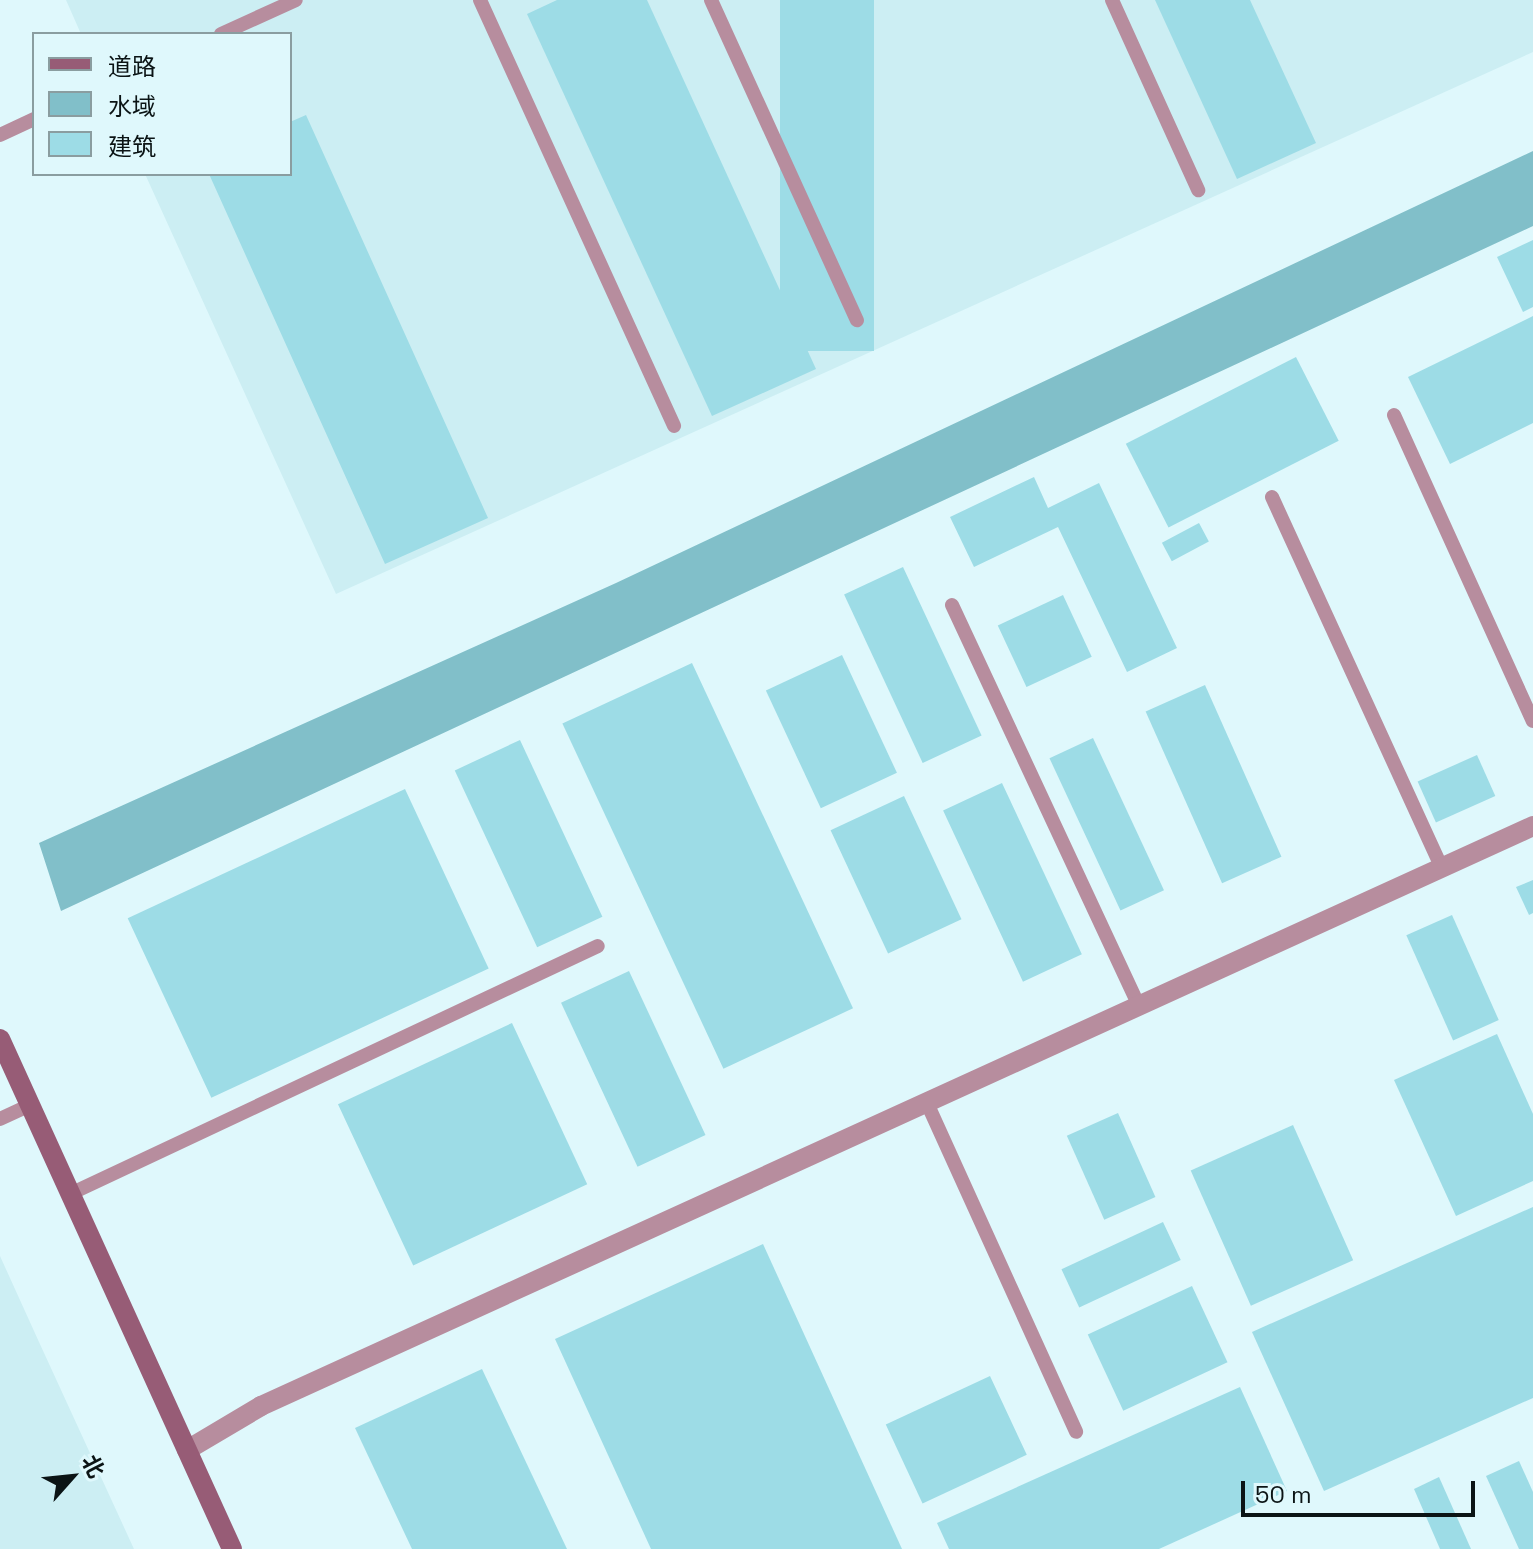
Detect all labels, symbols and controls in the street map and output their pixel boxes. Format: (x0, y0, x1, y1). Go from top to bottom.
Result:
legend (32, 32, 292, 176)
text: 道路 (108, 51, 156, 82)
text: 水域 (108, 91, 156, 122)
text: 建筑 (108, 131, 156, 162)
north arrow (32, 1437, 112, 1517)
text: 北 (76, 1450, 111, 1482)
scale bar (1245, 1465, 1479, 1515)
text: 50 m (1255, 1479, 1312, 1510)

